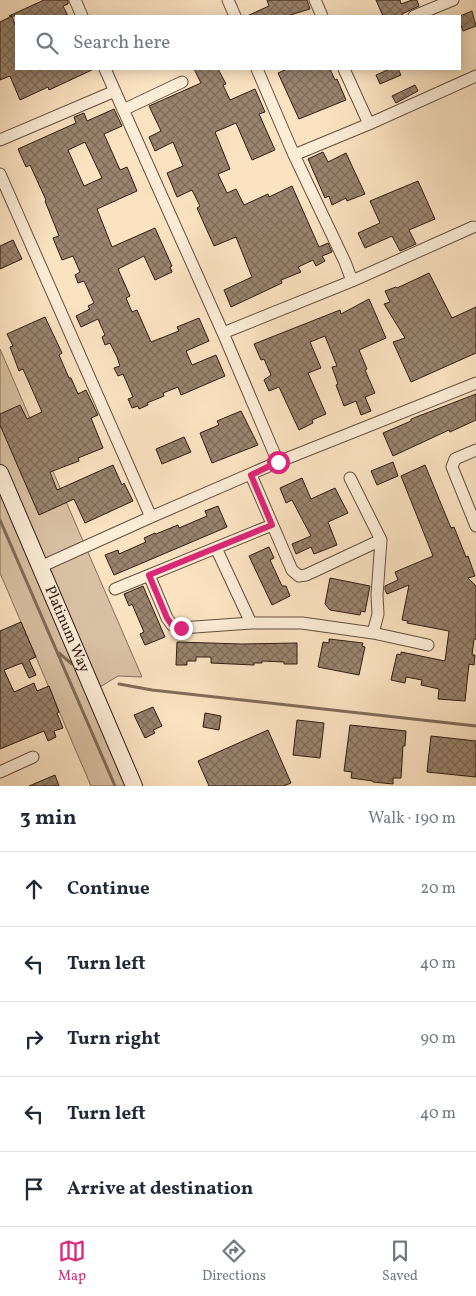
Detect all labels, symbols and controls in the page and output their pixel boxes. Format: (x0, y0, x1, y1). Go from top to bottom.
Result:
search box (15, 15, 461, 70)
icon: search (33, 29, 61, 57)
text: Search here (73, 30, 170, 56)
route start (267, 451, 290, 474)
street label: Platinum Way (39, 583, 95, 676)
route end (170, 617, 193, 640)
text: 3 min (20, 804, 76, 833)
text: Walk · 190 m (368, 808, 456, 830)
icon: ahead (20, 875, 48, 903)
text: Continue (67, 876, 150, 902)
text: 20 m (421, 878, 456, 900)
icon: left (20, 950, 48, 978)
text: Turn left (67, 951, 146, 977)
text: 40 m (420, 953, 456, 975)
icon: right (20, 1025, 48, 1053)
text: Turn right (67, 1026, 160, 1052)
text: 90 m (420, 1028, 456, 1050)
icon: left (20, 1100, 48, 1128)
text: Turn left (67, 1101, 146, 1127)
text: 40 m (420, 1103, 456, 1125)
icon: arrive (20, 1175, 48, 1203)
text: Arrive at destination (67, 1176, 253, 1202)
tab: Map (58, 1237, 86, 1286)
tab: Directions (202, 1237, 266, 1286)
tab: Saved (382, 1237, 418, 1286)

